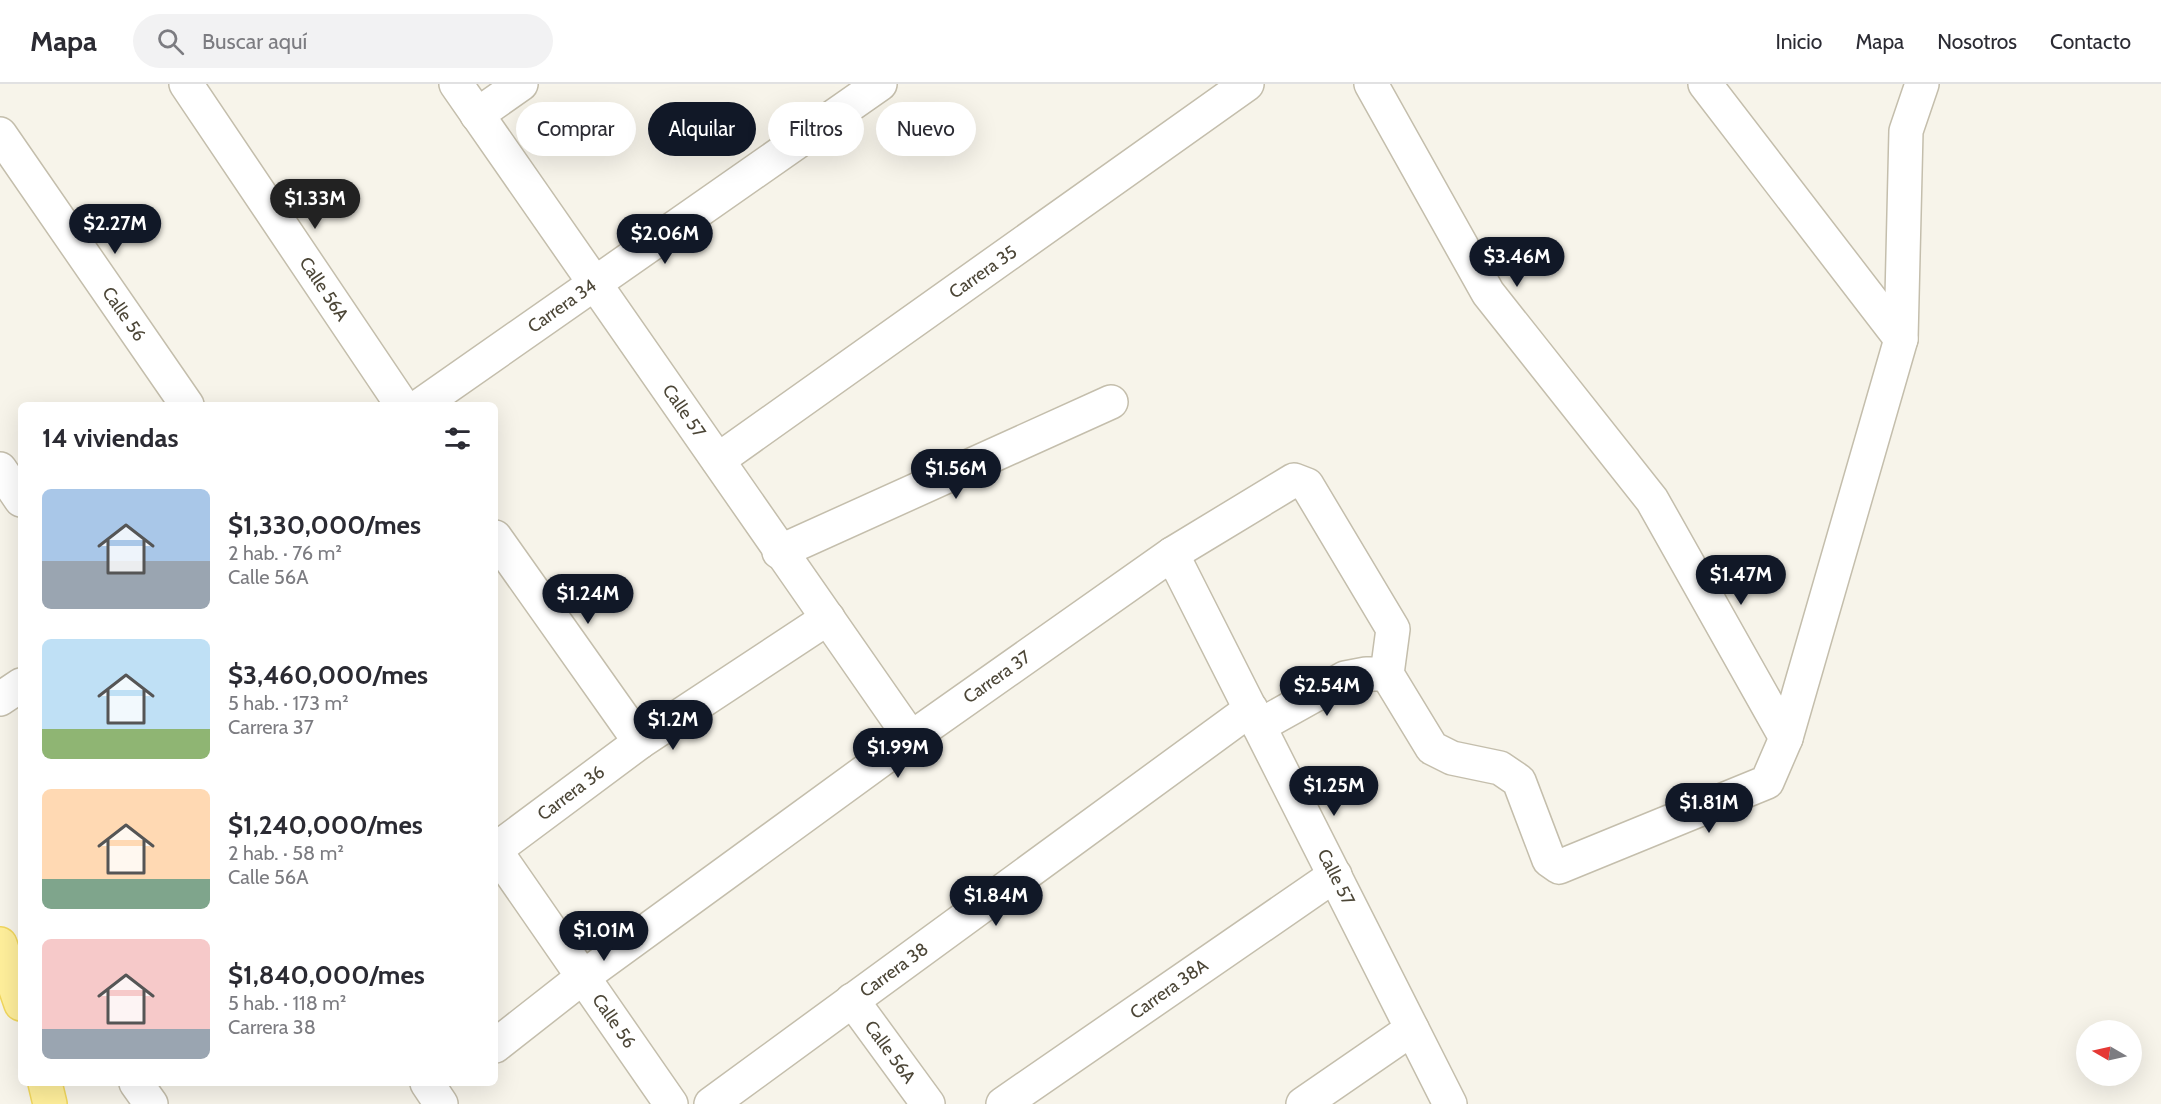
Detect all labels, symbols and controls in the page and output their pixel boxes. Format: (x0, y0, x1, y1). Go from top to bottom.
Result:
search box (133, 14, 553, 68)
text: Mapa (30, 24, 97, 58)
icon: search (154, 25, 187, 58)
text: Buscar aquí (202, 28, 307, 55)
text: Inicio (1775, 29, 1822, 54)
text: Mapa (1855, 29, 1904, 54)
text: Nosotros (1937, 29, 2017, 54)
text: Contacto (2050, 29, 2131, 54)
chip: Comprar (516, 102, 636, 156)
chip: Alquilar (648, 102, 756, 156)
chip: Filtros (768, 102, 864, 156)
chip: Nuevo (876, 102, 976, 156)
pin: $1.33M (266, 179, 364, 230)
text: $1.33M (284, 186, 346, 210)
pin: $2.27M (66, 204, 164, 255)
text: $2.27M (83, 211, 147, 235)
pin: $2.06M (616, 214, 714, 265)
text: $2.06M (631, 221, 699, 245)
pin: $3.46M (1468, 237, 1566, 288)
street label: Carrera 35 (945, 241, 1021, 303)
text: $3.46M (1483, 244, 1551, 268)
street label: Calle 56A (295, 253, 353, 325)
street label: Carrera 34 (524, 274, 600, 338)
street label: Calle 56 (97, 283, 151, 345)
street label: Calle 57 (658, 380, 710, 442)
text: 14 viviendas (42, 422, 178, 454)
icon: filters (441, 422, 474, 455)
pin: $1.56M (907, 449, 1005, 500)
text: $1.56M (925, 456, 987, 480)
text: $1,330,000/mes (228, 509, 421, 541)
icon: home (90, 513, 162, 585)
text: 2 hab. · 76 m² (228, 541, 342, 565)
pin: $1.47M (1692, 555, 1790, 606)
text: $1.47M (1710, 562, 1772, 586)
text: Calle 56A (228, 565, 309, 589)
pin: $1.24M (539, 574, 637, 625)
text: $1.24M (556, 581, 620, 605)
street label: Carrera 37 (959, 646, 1035, 708)
text: $3,460,000/mes (228, 659, 428, 691)
icon: home (90, 663, 162, 735)
pin: $2.54M (1278, 666, 1376, 717)
text: $2.54M (1294, 673, 1360, 697)
text: 5 hab. · 173 m² (228, 691, 349, 715)
pin: $1.2M (631, 700, 715, 751)
text: $1.2M (648, 707, 698, 731)
text: Carrera 37 (228, 715, 314, 739)
pin: $1.99M (849, 728, 947, 779)
text: $1.99M (867, 735, 929, 759)
street label: Carrera 36 (533, 761, 609, 825)
pin: $1.25M (1285, 766, 1383, 817)
text: $1.25M (1303, 773, 1365, 797)
pin: $1.81M (1660, 783, 1758, 834)
text: $1.81M (1679, 790, 1739, 814)
text: $1,240,000/mes (228, 809, 423, 841)
icon: home (90, 813, 162, 885)
text: 2 hab. · 58 m² (228, 841, 344, 865)
street label: Calle 57 (1313, 845, 1359, 909)
text: Calle 56A (228, 865, 309, 889)
pin: $1.84M (947, 876, 1045, 927)
text: $1.84M (964, 883, 1028, 907)
pin: $1.01M (555, 911, 653, 962)
text: $1.01M (573, 918, 635, 942)
street label: Carrera 38 (856, 938, 932, 1002)
street label: Carrera 38A (1126, 954, 1212, 1024)
text: $1,840,000/mes (228, 959, 425, 991)
icon: home (90, 963, 162, 1035)
street label: Calle 56 (587, 990, 641, 1052)
text: 5 hab. · 118 m² (228, 991, 346, 1015)
text: Carrera 38 (228, 1015, 316, 1039)
street label: Calle 56A (860, 1016, 920, 1088)
north arrow (2076, 1020, 2142, 1086)
map controls (2076, 1020, 2142, 1086)

